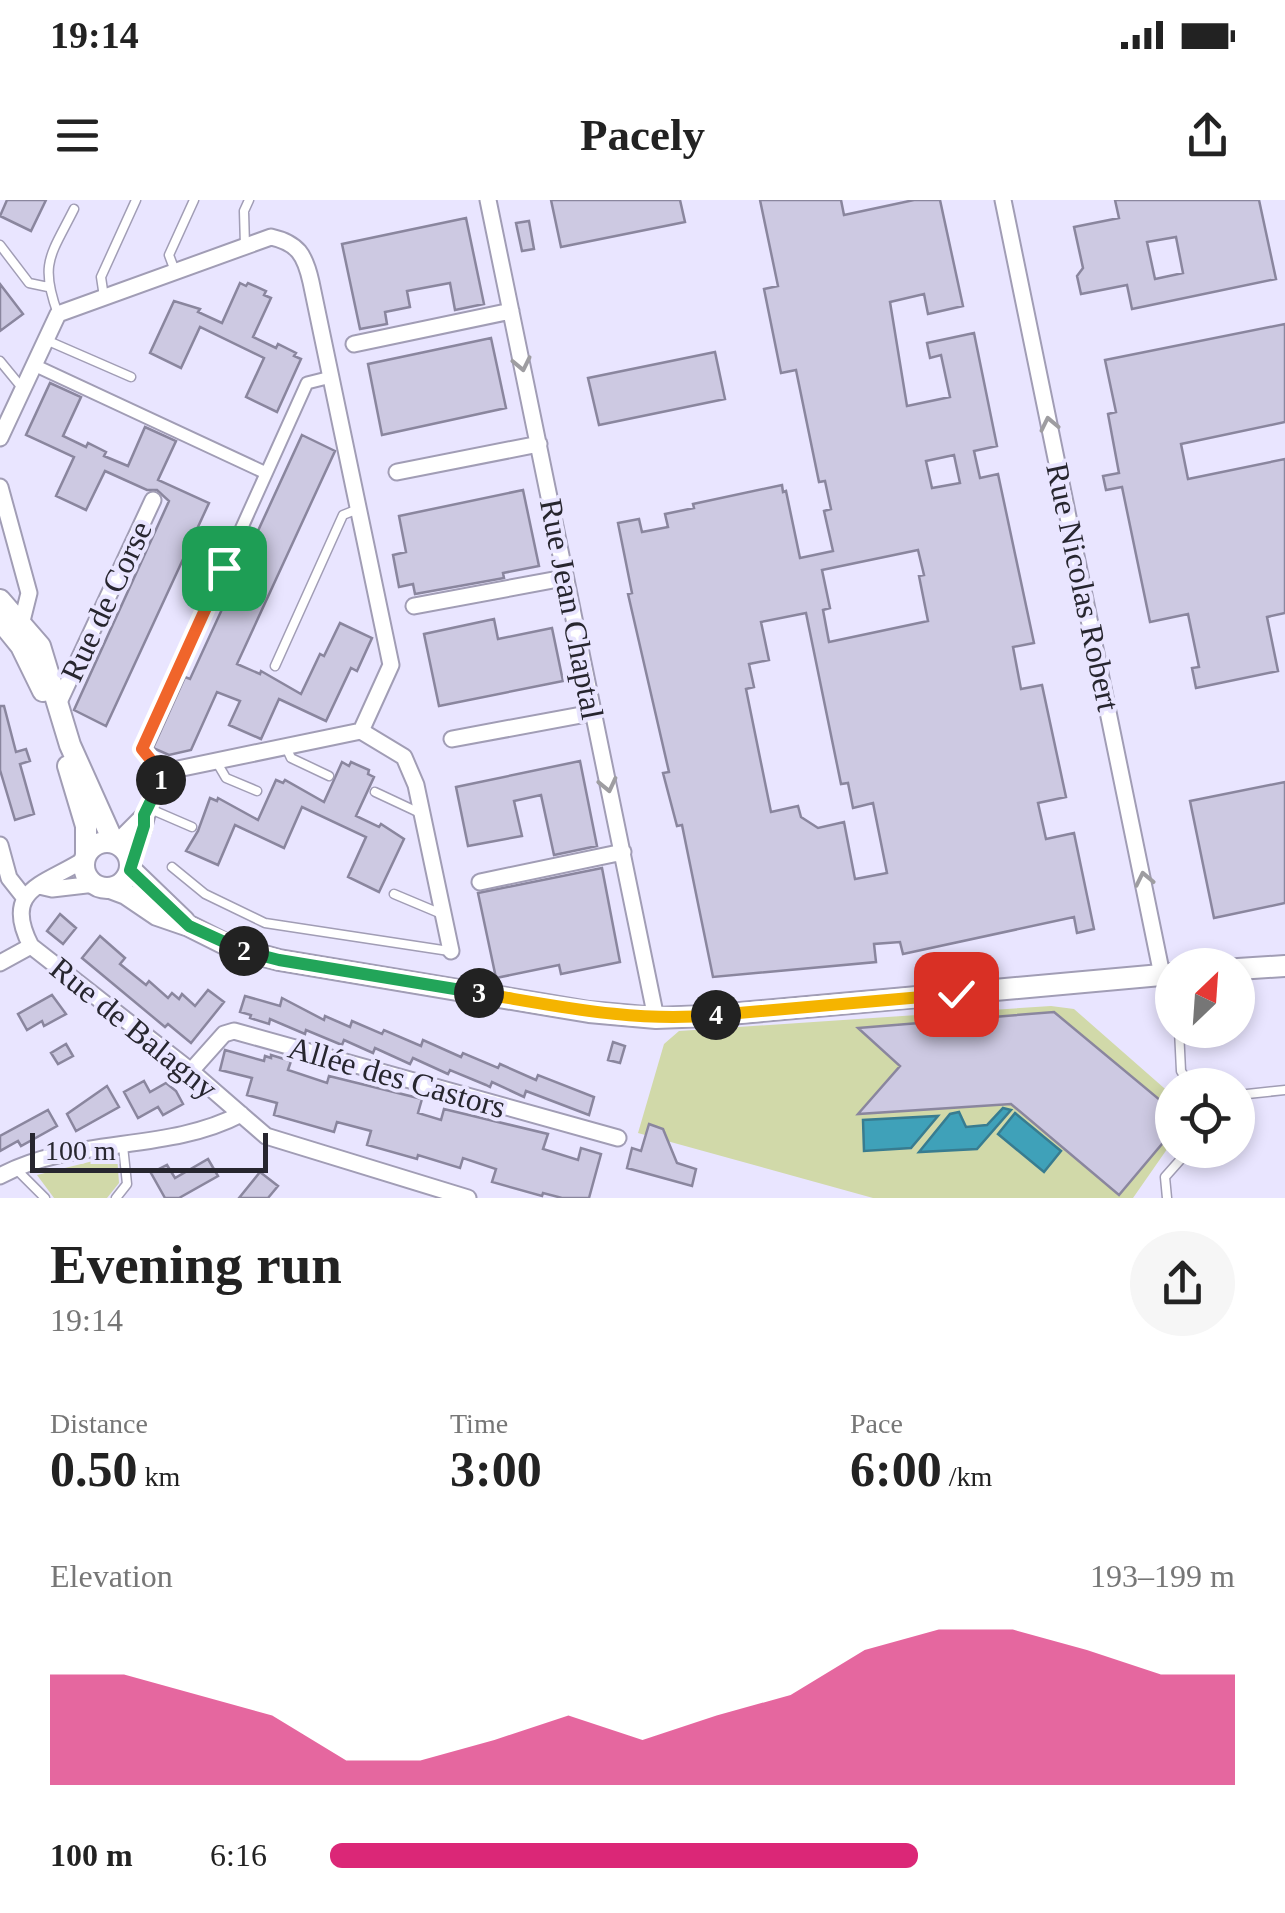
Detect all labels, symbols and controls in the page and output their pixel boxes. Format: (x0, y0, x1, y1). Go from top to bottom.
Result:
text: 19:14 (50, 14, 139, 56)
icon: menu (50, 108, 105, 163)
icon: share (1180, 108, 1235, 163)
text: Pacely (580, 110, 705, 160)
one-way arrow (511, 355, 532, 372)
one-way arrow (1040, 416, 1061, 433)
street label: Rue Nicolas Robert (1039, 460, 1127, 714)
street label: Rue Jean Chaptal (533, 496, 611, 722)
street label: Rue de Corse (53, 515, 159, 687)
pin (182, 526, 267, 611)
icon: arrive (197, 541, 252, 596)
pin: 1 (136, 755, 186, 805)
text: 1 (154, 764, 168, 795)
one-way arrow (596, 776, 617, 793)
one-way arrow (1135, 871, 1156, 888)
pin: 2 (219, 926, 269, 976)
text: 2 (237, 935, 251, 966)
north arrow (1155, 948, 1255, 1048)
map controls (1155, 948, 1255, 1168)
street label: Rue de Balagny (43, 950, 225, 1106)
pin (914, 952, 999, 1037)
icon: check (929, 967, 984, 1022)
pin: 3 (454, 968, 504, 1018)
text: 3 (472, 977, 486, 1008)
pin: 4 (691, 990, 741, 1040)
text: 4 (709, 999, 723, 1030)
street label: Allée des Castors (284, 1029, 510, 1125)
button: locate (1155, 1068, 1255, 1168)
scale bar (30, 1128, 268, 1173)
text: 100 m (45, 1135, 116, 1166)
button: share (1130, 1231, 1235, 1336)
text: Evening run (50, 1234, 342, 1295)
text: 19:14 (50, 1302, 123, 1338)
text: Distance (50, 1408, 148, 1439)
text: Time (450, 1408, 508, 1439)
text: Pace (850, 1408, 903, 1439)
text: 0.50 (50, 1441, 138, 1497)
text: 3:00 (450, 1441, 542, 1497)
text: 6:00 (850, 1441, 942, 1497)
text: km (138, 1461, 180, 1492)
text: /km (942, 1461, 992, 1492)
text: Elevation (50, 1558, 173, 1594)
text: 193–199 m (1090, 1558, 1235, 1594)
text: 100 m (50, 1837, 133, 1873)
text: 6:16 (210, 1837, 267, 1873)

